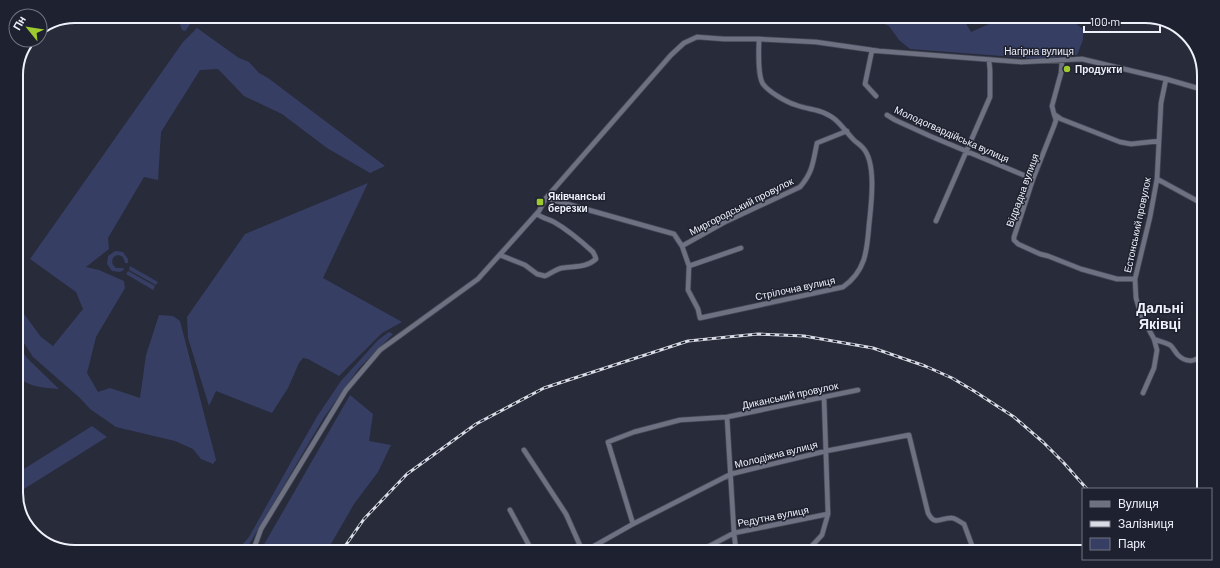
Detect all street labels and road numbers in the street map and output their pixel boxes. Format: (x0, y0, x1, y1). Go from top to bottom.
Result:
street label: Нагірна вулиця (1004, 45, 1074, 57)
street label: Молодогвардійська вулиця (893, 103, 1011, 165)
street label: Відрадна вулиця (1003, 152, 1041, 228)
street label: Миргородський провулок (687, 174, 796, 238)
street label: Естонський провулок (1121, 176, 1153, 274)
street label: Стрілочна вулиця (754, 274, 836, 302)
street label: Диканський провулок (741, 379, 840, 411)
street label: Молодіжна вулиця (733, 438, 819, 470)
street label: Редутна вулиця (736, 503, 810, 529)

